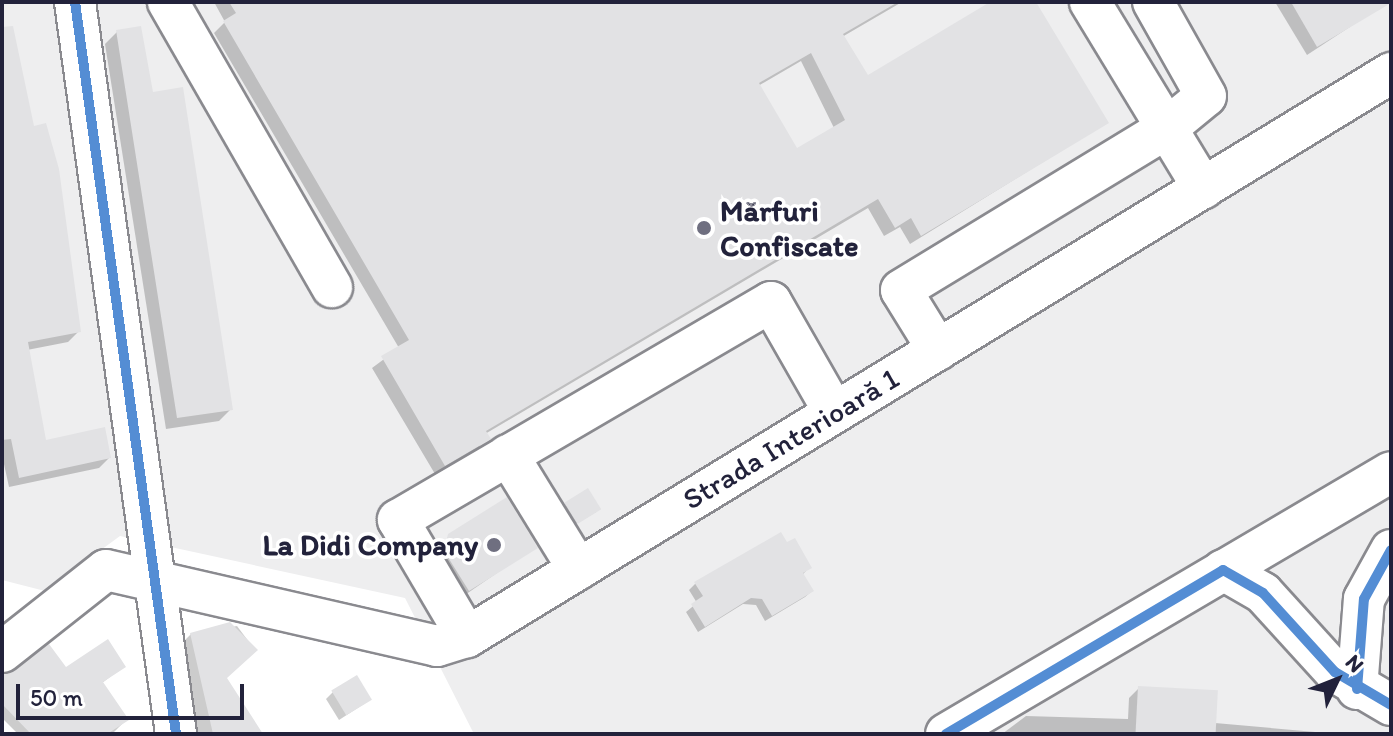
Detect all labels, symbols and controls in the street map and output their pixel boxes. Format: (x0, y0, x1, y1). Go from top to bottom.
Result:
place label: Mărfuri Confiscate (720, 193, 859, 264)
marker: Mărfuri Confiscate (695, 219, 713, 237)
street label: Strada Interioară 1 (677, 360, 905, 518)
place label: La Didi Company (261, 527, 478, 563)
marker: La Didi Company (485, 536, 503, 554)
north arrow (1297, 640, 1377, 720)
text: N (1340, 649, 1370, 678)
scale bar (20, 668, 248, 718)
text: 50 m (30, 683, 83, 712)

